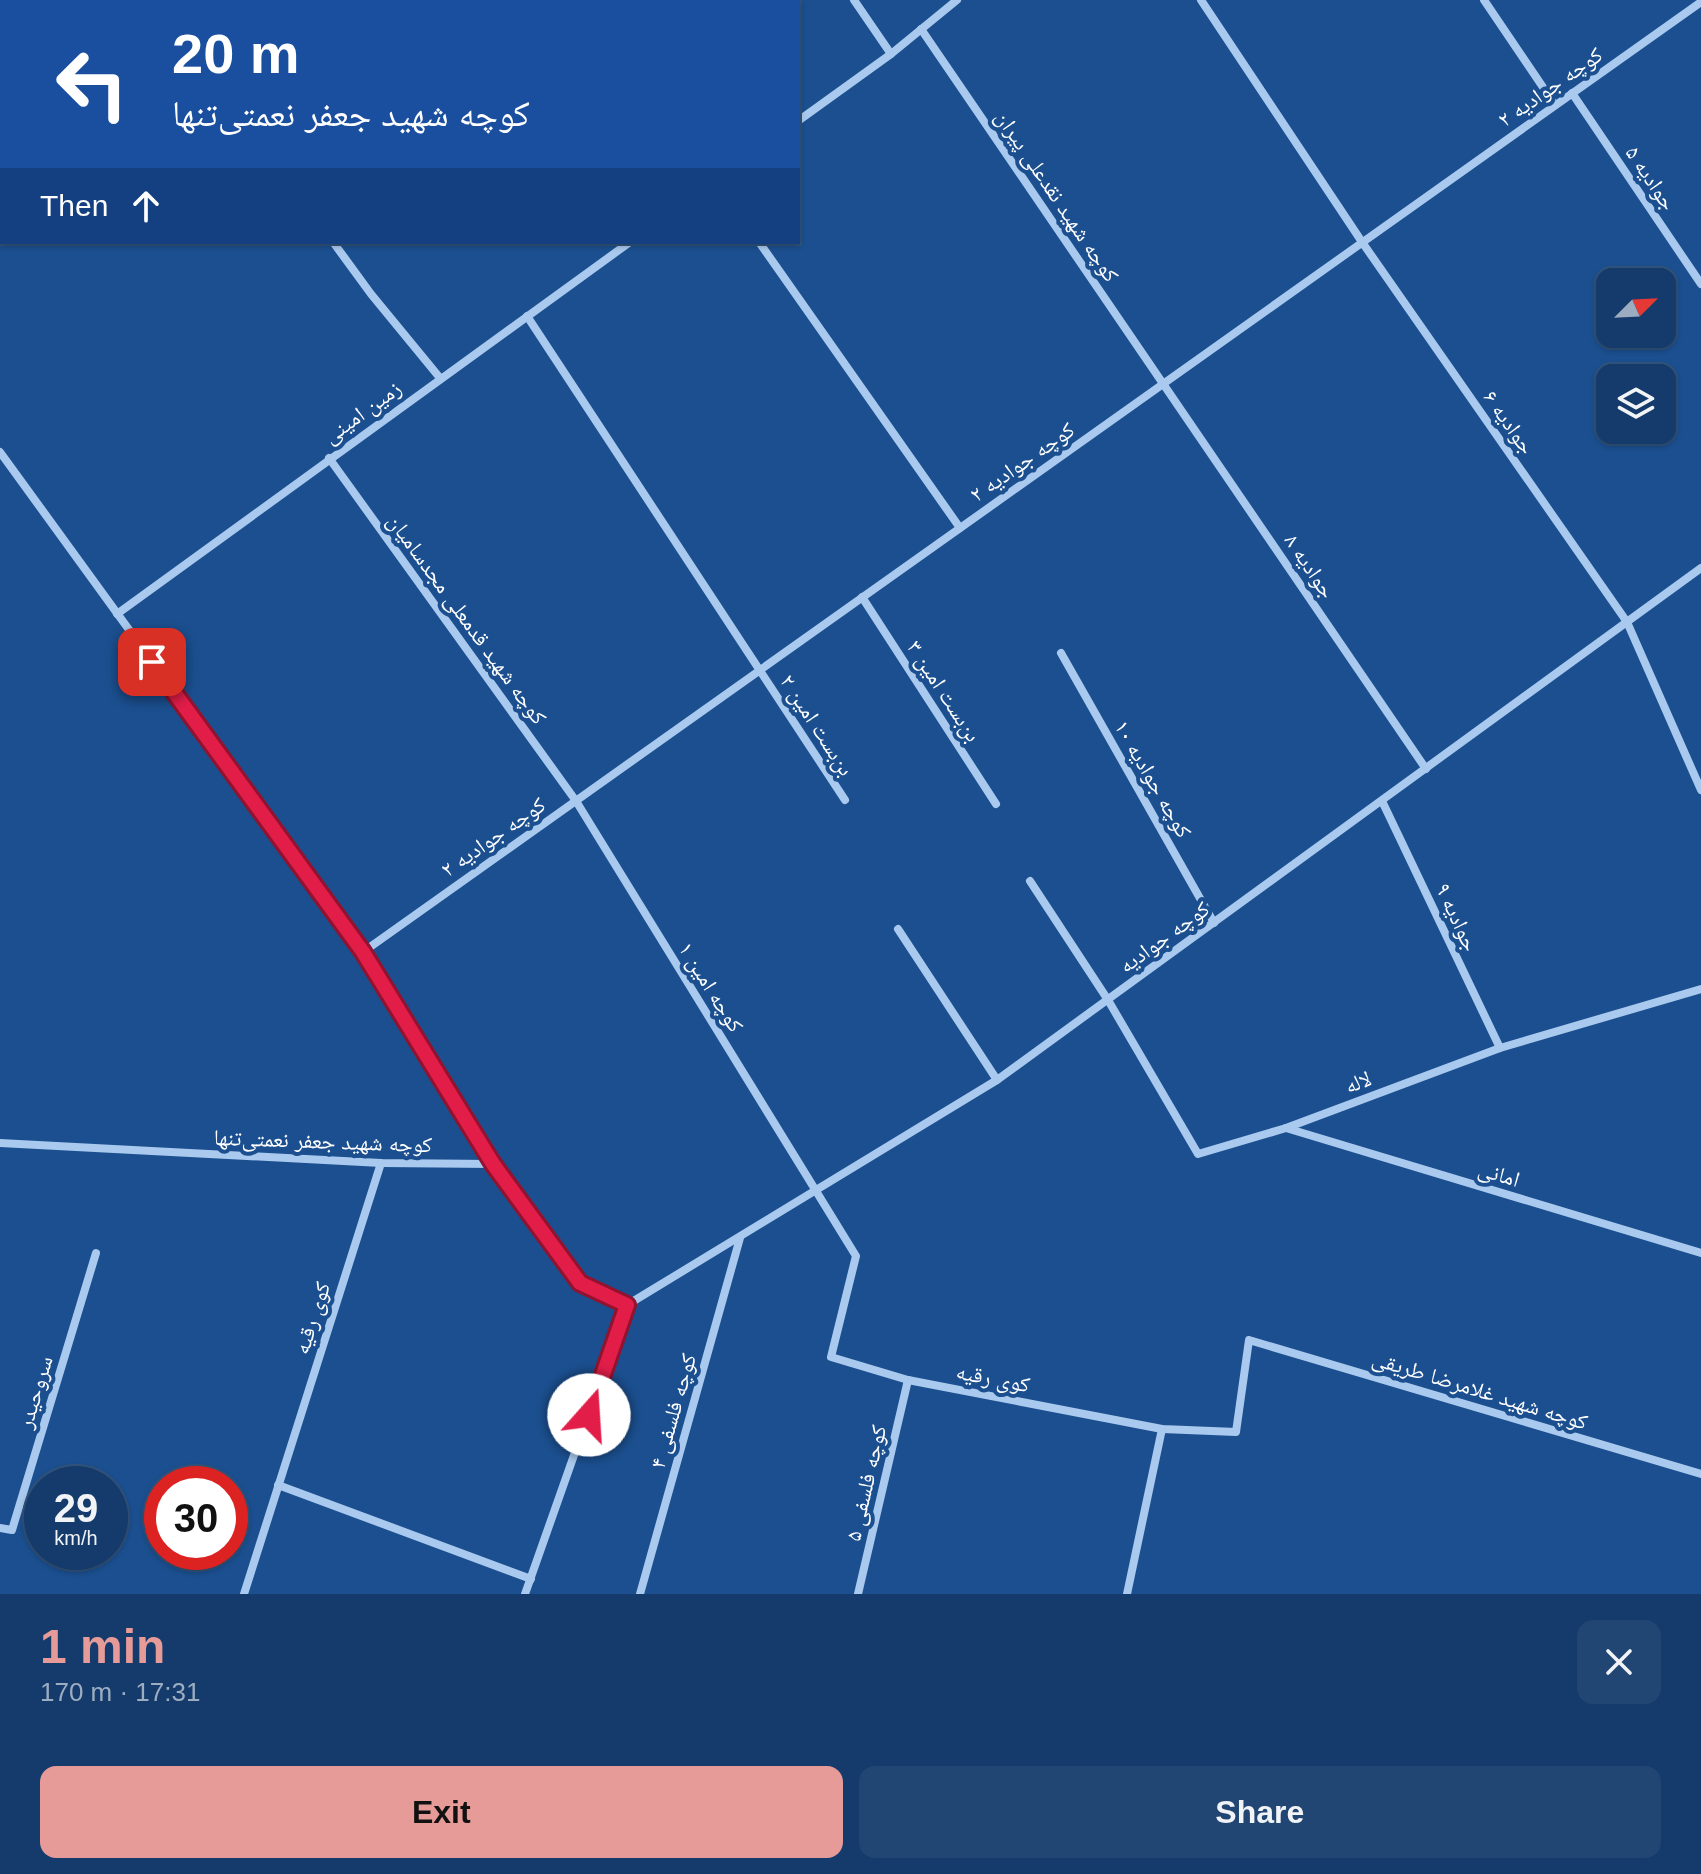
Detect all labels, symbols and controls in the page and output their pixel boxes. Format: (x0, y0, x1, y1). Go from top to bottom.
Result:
text: 20 m (172, 22, 300, 85)
icon: left (40, 32, 144, 136)
street label: کوچه جوادیه ۲ (1493, 42, 1607, 133)
text: کوچه شهید جعفر نعمتی‌تنها (172, 93, 530, 134)
street label: کوچه شهید نقدعلی پیران (989, 105, 1124, 287)
street label: جوادیه ۵ (1620, 141, 1682, 215)
icon: ahead (124, 184, 168, 228)
text: Then (40, 189, 108, 222)
north arrow (1596, 268, 1676, 348)
map controls (1596, 268, 1676, 444)
button: layers (1596, 364, 1676, 444)
street label: زمین امینی (318, 375, 406, 449)
street label: جوادیه ۶ (1478, 385, 1540, 459)
street label: کوچه جوادیه ۲ (965, 417, 1079, 508)
street label: کوچه شهید قدمعلی مجدسامیان (381, 509, 552, 730)
street label: جوادیه ۸ (1279, 529, 1341, 603)
pin (118, 628, 186, 696)
street label: بن‌بست امین ۳ (901, 636, 986, 747)
icon: arrive (130, 640, 174, 684)
street label: بن‌بست امین ۲ (774, 670, 859, 781)
street label: کوچه جوادیه ۱۰ (1109, 716, 1197, 843)
street label: کوچه جوادیه ۲ (436, 792, 550, 883)
street label: جوادیه ۹ (1430, 879, 1484, 955)
street label: کوچه جوادیه (1114, 896, 1214, 979)
street label: کوچه امین ۱ (673, 937, 749, 1037)
street label: لاله (1341, 1066, 1375, 1098)
street label: کوچه شهید جعفر نعمتی‌تنها (213, 1125, 433, 1158)
street label: امانی (1475, 1156, 1523, 1193)
street label: کوی رقیه (289, 1279, 336, 1358)
street label: کوچه شهید غلامرضا طریقی (1369, 1345, 1591, 1436)
street label: کوچه فلسفی ۴ (645, 1351, 702, 1472)
street label: سروحیدر (12, 1353, 58, 1432)
street label: کوی رقیه (954, 1359, 1032, 1398)
position arrow (547, 1373, 631, 1457)
street label: کوچه فلسفی ۵ (841, 1423, 892, 1544)
speed limit sign: 30 (144, 1466, 248, 1570)
text: 29 (54, 1486, 98, 1530)
text: km/h (54, 1527, 98, 1549)
text: 1 min (40, 1620, 165, 1673)
button: close (1577, 1620, 1661, 1704)
text: 170 m · 17:31 (40, 1677, 200, 1707)
button: Exit (40, 1766, 843, 1858)
button: Share (859, 1766, 1661, 1858)

